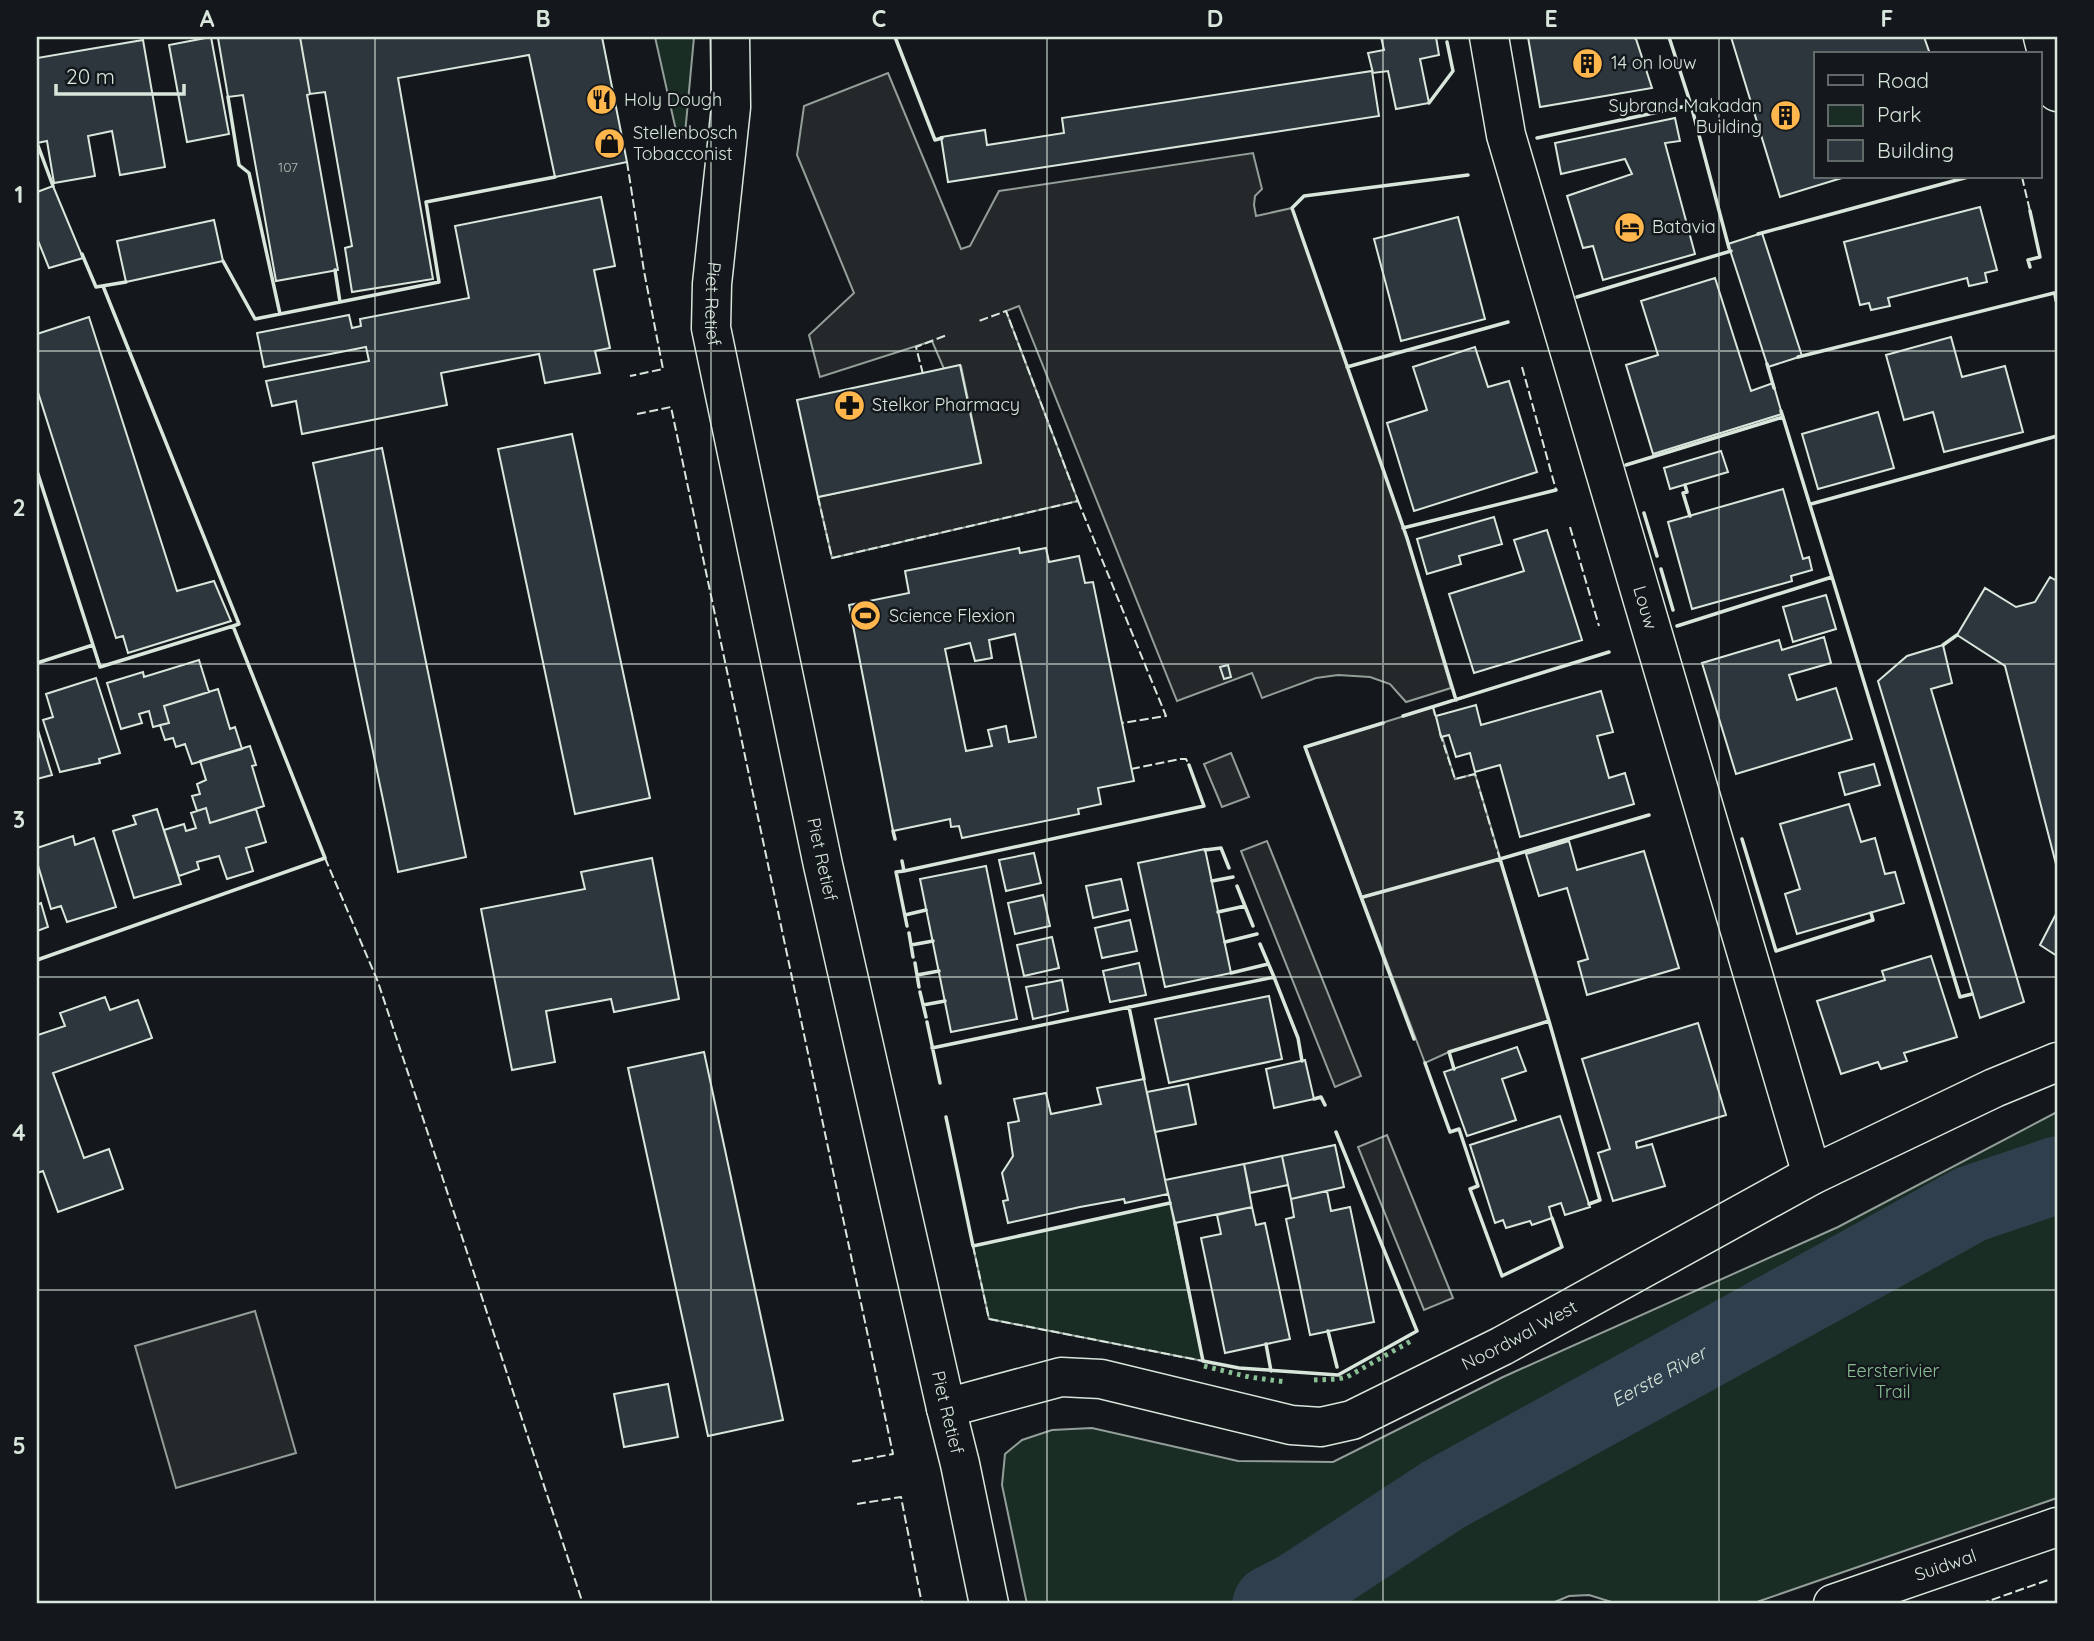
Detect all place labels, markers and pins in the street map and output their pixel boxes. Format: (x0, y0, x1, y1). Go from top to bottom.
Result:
building icon: 14 on louw (1571, 46, 1605, 80)
place label: 14 on louw (1611, 51, 1697, 74)
restaurant icon: Holy Dough (584, 83, 618, 117)
place label: Holy Dough (624, 88, 722, 111)
place label: Sybrand Makadan Building (1608, 94, 1762, 138)
building icon: Sybrand Makadan Building (1768, 99, 1802, 133)
place label: Stellenbosch Tobacconist (633, 121, 738, 165)
shop icon: Stellenbosch Tobacconist (593, 126, 627, 160)
hotel icon: Batavia (1612, 210, 1646, 244)
place label: Batavia (1652, 215, 1716, 238)
pharmacy icon: Stelkor Pharmacy (832, 388, 866, 422)
place label: Stelkor Pharmacy (872, 393, 1020, 416)
sports icon: Science Flexion (849, 599, 883, 633)
place label: Science Flexion (889, 604, 1015, 627)

